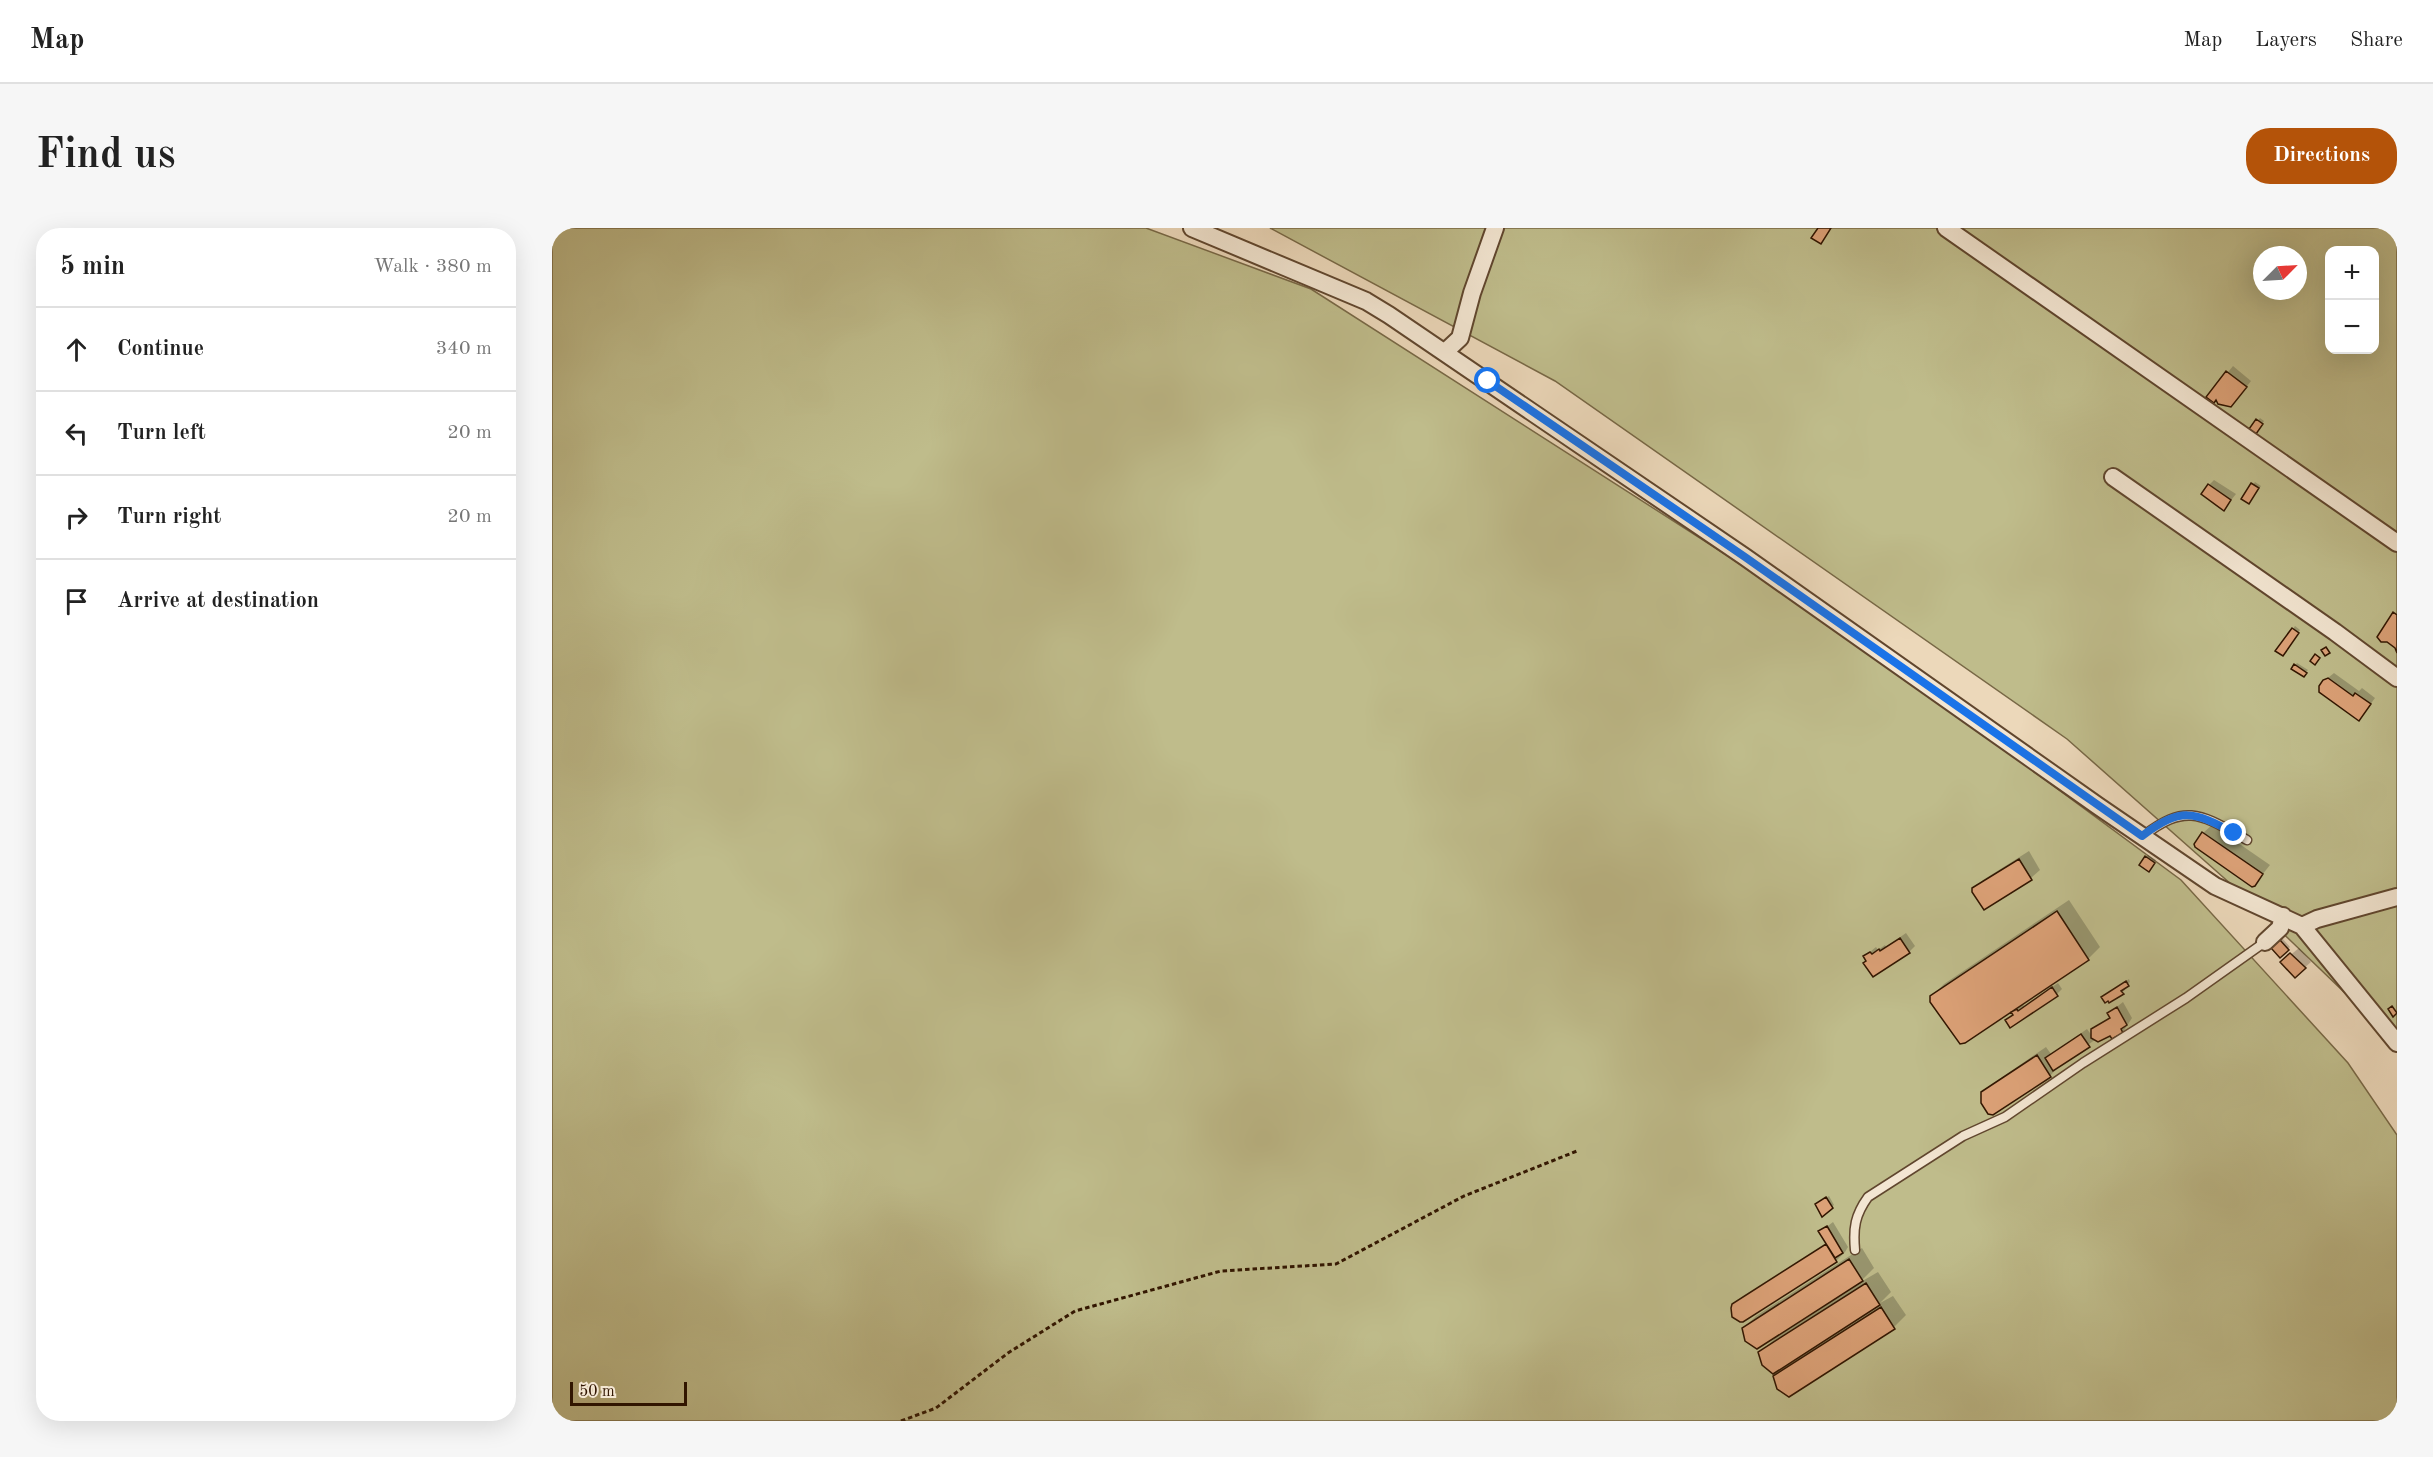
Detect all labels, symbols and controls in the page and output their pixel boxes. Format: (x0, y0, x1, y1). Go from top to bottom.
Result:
text: Map (30, 27, 84, 55)
text: Map (2183, 30, 2222, 51)
text: Layers (2255, 30, 2317, 51)
text: Share (2350, 30, 2403, 51)
button: Directions (2246, 128, 2397, 184)
text: Find us (36, 135, 175, 177)
north arrow (2253, 246, 2307, 300)
map controls (2325, 246, 2379, 354)
button: + (2325, 246, 2379, 300)
text: 5 min (60, 254, 125, 280)
text: Walk · 380 m (373, 257, 492, 277)
button: − (2325, 300, 2379, 354)
icon: ahead (60, 333, 93, 366)
text: Continue (117, 338, 204, 360)
text: 340 m (436, 339, 492, 359)
route start (1474, 367, 1500, 393)
icon: left (60, 417, 93, 450)
text: Turn left (117, 422, 206, 444)
text: 20 m (447, 423, 492, 443)
icon: right (60, 501, 93, 534)
text: Turn right (117, 506, 221, 528)
text: 20 m (447, 507, 492, 527)
icon: arrive (60, 585, 93, 618)
text: Arrive at destination (117, 590, 319, 612)
route end (2220, 819, 2246, 845)
scale bar (570, 1379, 687, 1406)
text: 50 m (579, 1384, 615, 1400)

